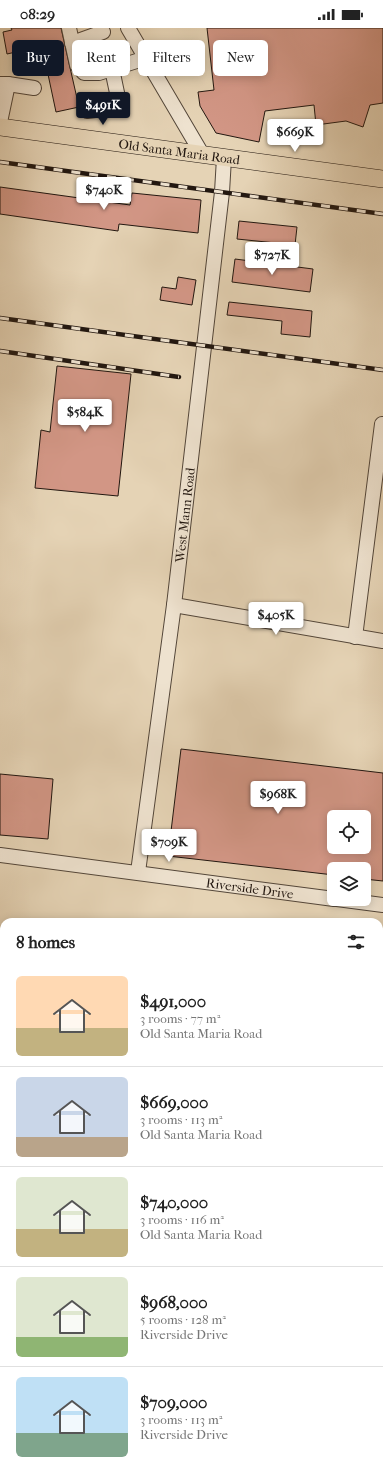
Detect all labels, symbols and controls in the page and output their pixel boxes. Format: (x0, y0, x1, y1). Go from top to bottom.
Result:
text: 08:29 (20, 5, 55, 23)
chip: Buy (12, 40, 64, 76)
chip: Rent (72, 40, 130, 76)
chip: Filters (138, 40, 205, 76)
chip: New (213, 40, 268, 76)
pin: $491K (75, 92, 131, 126)
text: $491K (85, 97, 121, 112)
pin: $669K (267, 119, 323, 153)
text: $669K (276, 124, 314, 139)
street label: Old Santa Maria Road (118, 136, 242, 167)
pin: $740K (76, 177, 132, 211)
text: $740K (85, 182, 123, 197)
pin: $727K (244, 242, 300, 276)
text: $727K (254, 247, 290, 262)
pin: $584K (57, 399, 113, 433)
text: $584K (67, 404, 103, 419)
street label: West Mann Road (171, 466, 198, 564)
pin: $405K (248, 602, 304, 636)
text: $405K (257, 607, 295, 622)
pin: $968K (250, 781, 306, 815)
text: $968K (260, 786, 297, 801)
map controls (327, 810, 371, 906)
button: locate (327, 810, 371, 854)
pin: $709K (141, 829, 197, 863)
text: $709K (151, 834, 187, 849)
button: layers (327, 862, 371, 906)
street label: Riverside Drive (205, 875, 295, 901)
icon: filters (345, 931, 367, 953)
text: 8 homes (16, 932, 75, 952)
text: $491,000 (140, 991, 206, 1011)
icon: home (48, 992, 96, 1040)
text: 3 rooms · 77 m² (140, 1011, 220, 1026)
text: Old Santa Maria Road (140, 1026, 262, 1041)
text: $669,000 (140, 1092, 208, 1112)
icon: home (48, 1093, 96, 1141)
text: 3 rooms · 113 m² (140, 1112, 222, 1127)
text: Old Santa Maria Road (140, 1127, 262, 1142)
text: $740,000 (140, 1192, 208, 1212)
icon: home (48, 1193, 96, 1241)
text: 3 rooms · 116 m² (140, 1212, 224, 1227)
text: Old Santa Maria Road (140, 1227, 262, 1242)
text: $968,000 (140, 1292, 208, 1312)
icon: home (48, 1293, 96, 1341)
text: 5 rooms · 128 m² (140, 1312, 226, 1327)
text: Riverside Drive (140, 1327, 228, 1342)
text: $709,000 (140, 1392, 207, 1412)
icon: home (48, 1393, 96, 1441)
text: 3 rooms · 113 m² (140, 1412, 222, 1427)
text: Riverside Drive (140, 1427, 228, 1442)

